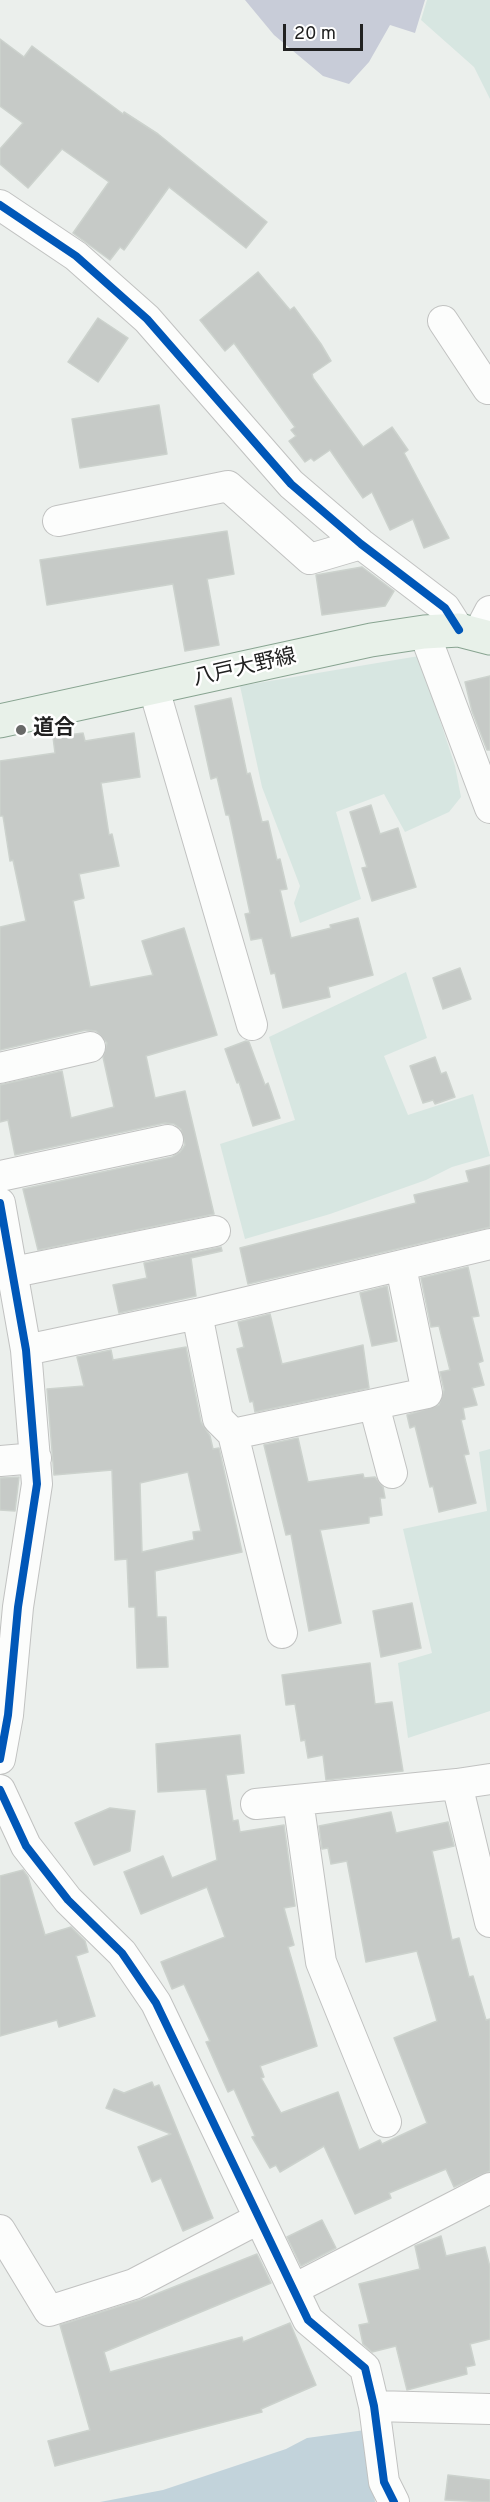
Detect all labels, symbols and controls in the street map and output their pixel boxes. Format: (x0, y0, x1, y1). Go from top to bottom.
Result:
scale bar (286, 12, 366, 50)
text: 20 m (294, 23, 336, 46)
street label: 八戸大野線 (191, 645, 299, 693)
place label: 道合 (33, 717, 75, 743)
marker: 道合 (14, 723, 28, 737)

